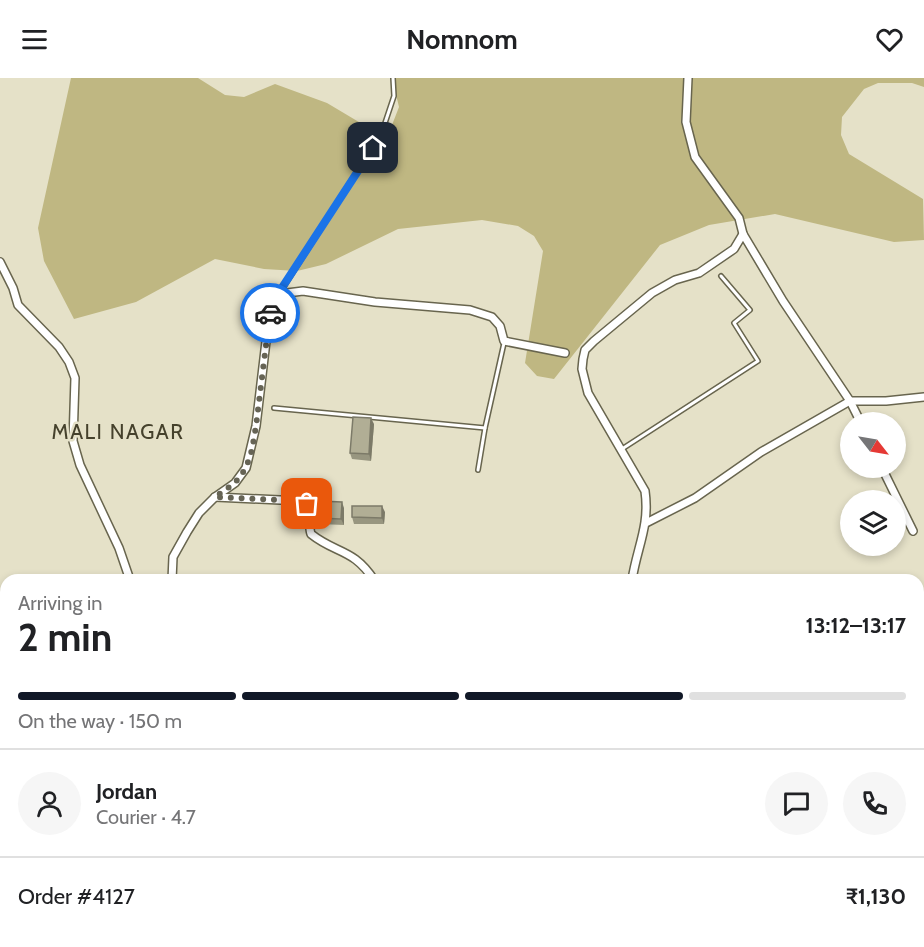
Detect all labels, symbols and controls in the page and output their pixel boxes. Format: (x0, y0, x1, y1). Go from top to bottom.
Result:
icon: menu (18, 23, 51, 56)
text: Nomnom (406, 23, 518, 56)
icon: heart (873, 23, 906, 56)
pin (347, 122, 398, 173)
icon: home (356, 131, 389, 164)
courier (240, 283, 300, 343)
icon: car (254, 297, 287, 330)
north arrow (840, 412, 906, 478)
map controls (840, 412, 906, 556)
district label: MALI NAGAR (52, 419, 184, 444)
pin (281, 478, 332, 529)
icon: bag (290, 487, 323, 520)
button: layers (840, 490, 906, 556)
text: Arriving in (18, 591, 102, 615)
text: 13:12–13:17 (806, 612, 906, 639)
text: 2 min (18, 613, 112, 661)
text: On the way · 150 m (18, 709, 182, 733)
button: person (18, 772, 81, 835)
button: chat (765, 772, 828, 835)
button: phone (843, 772, 906, 835)
text: Jordan (96, 778, 157, 805)
text: Courier · 4.7 (96, 805, 196, 829)
text: Order #4127 (18, 883, 135, 910)
text: ₹1,130 (846, 883, 906, 910)

